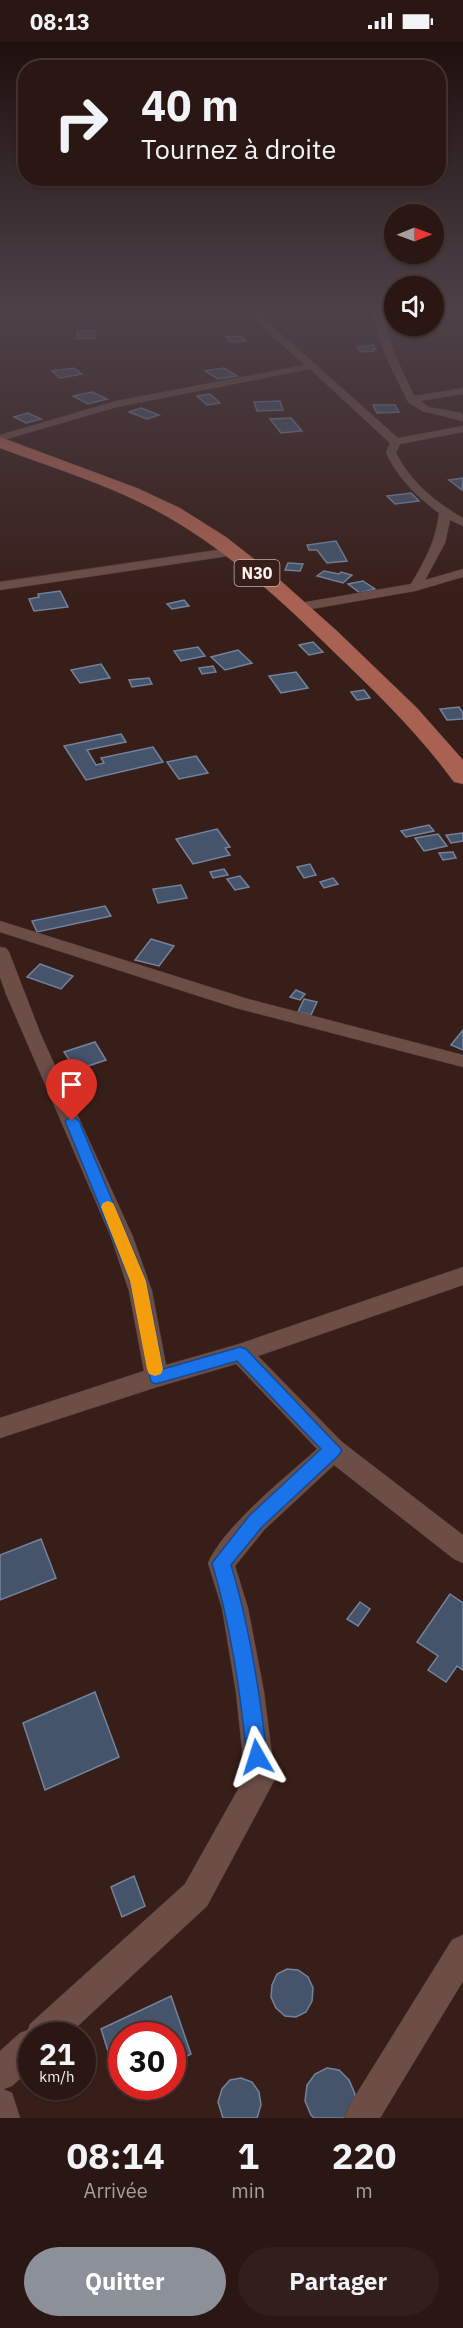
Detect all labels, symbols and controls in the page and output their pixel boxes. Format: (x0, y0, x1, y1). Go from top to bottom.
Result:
text: 08:13 (30, 7, 90, 36)
text: 40 m (141, 78, 239, 133)
icon: right (42, 84, 120, 162)
text: Tournez à droite (141, 131, 336, 166)
north arrow (384, 204, 444, 264)
map controls (384, 204, 444, 336)
button: sound (384, 276, 444, 336)
road number: N30 (234, 560, 280, 586)
pin (46, 1059, 97, 1121)
icon: arrive (55, 1068, 88, 1101)
position arrow (225, 1725, 289, 1789)
speed limit sign: 30 (108, 2022, 186, 2100)
text: 21 (39, 2034, 75, 2073)
text: km/h (39, 2067, 75, 2086)
text: 08:14 (67, 2132, 165, 2179)
text: 1 (237, 2132, 259, 2179)
text: 220 (332, 2132, 396, 2179)
text: Arrivée (84, 2177, 148, 2204)
text: min (231, 2177, 265, 2204)
text: m (355, 2177, 373, 2204)
button: Quitter (24, 2247, 226, 2316)
button: Partager (238, 2247, 439, 2316)

